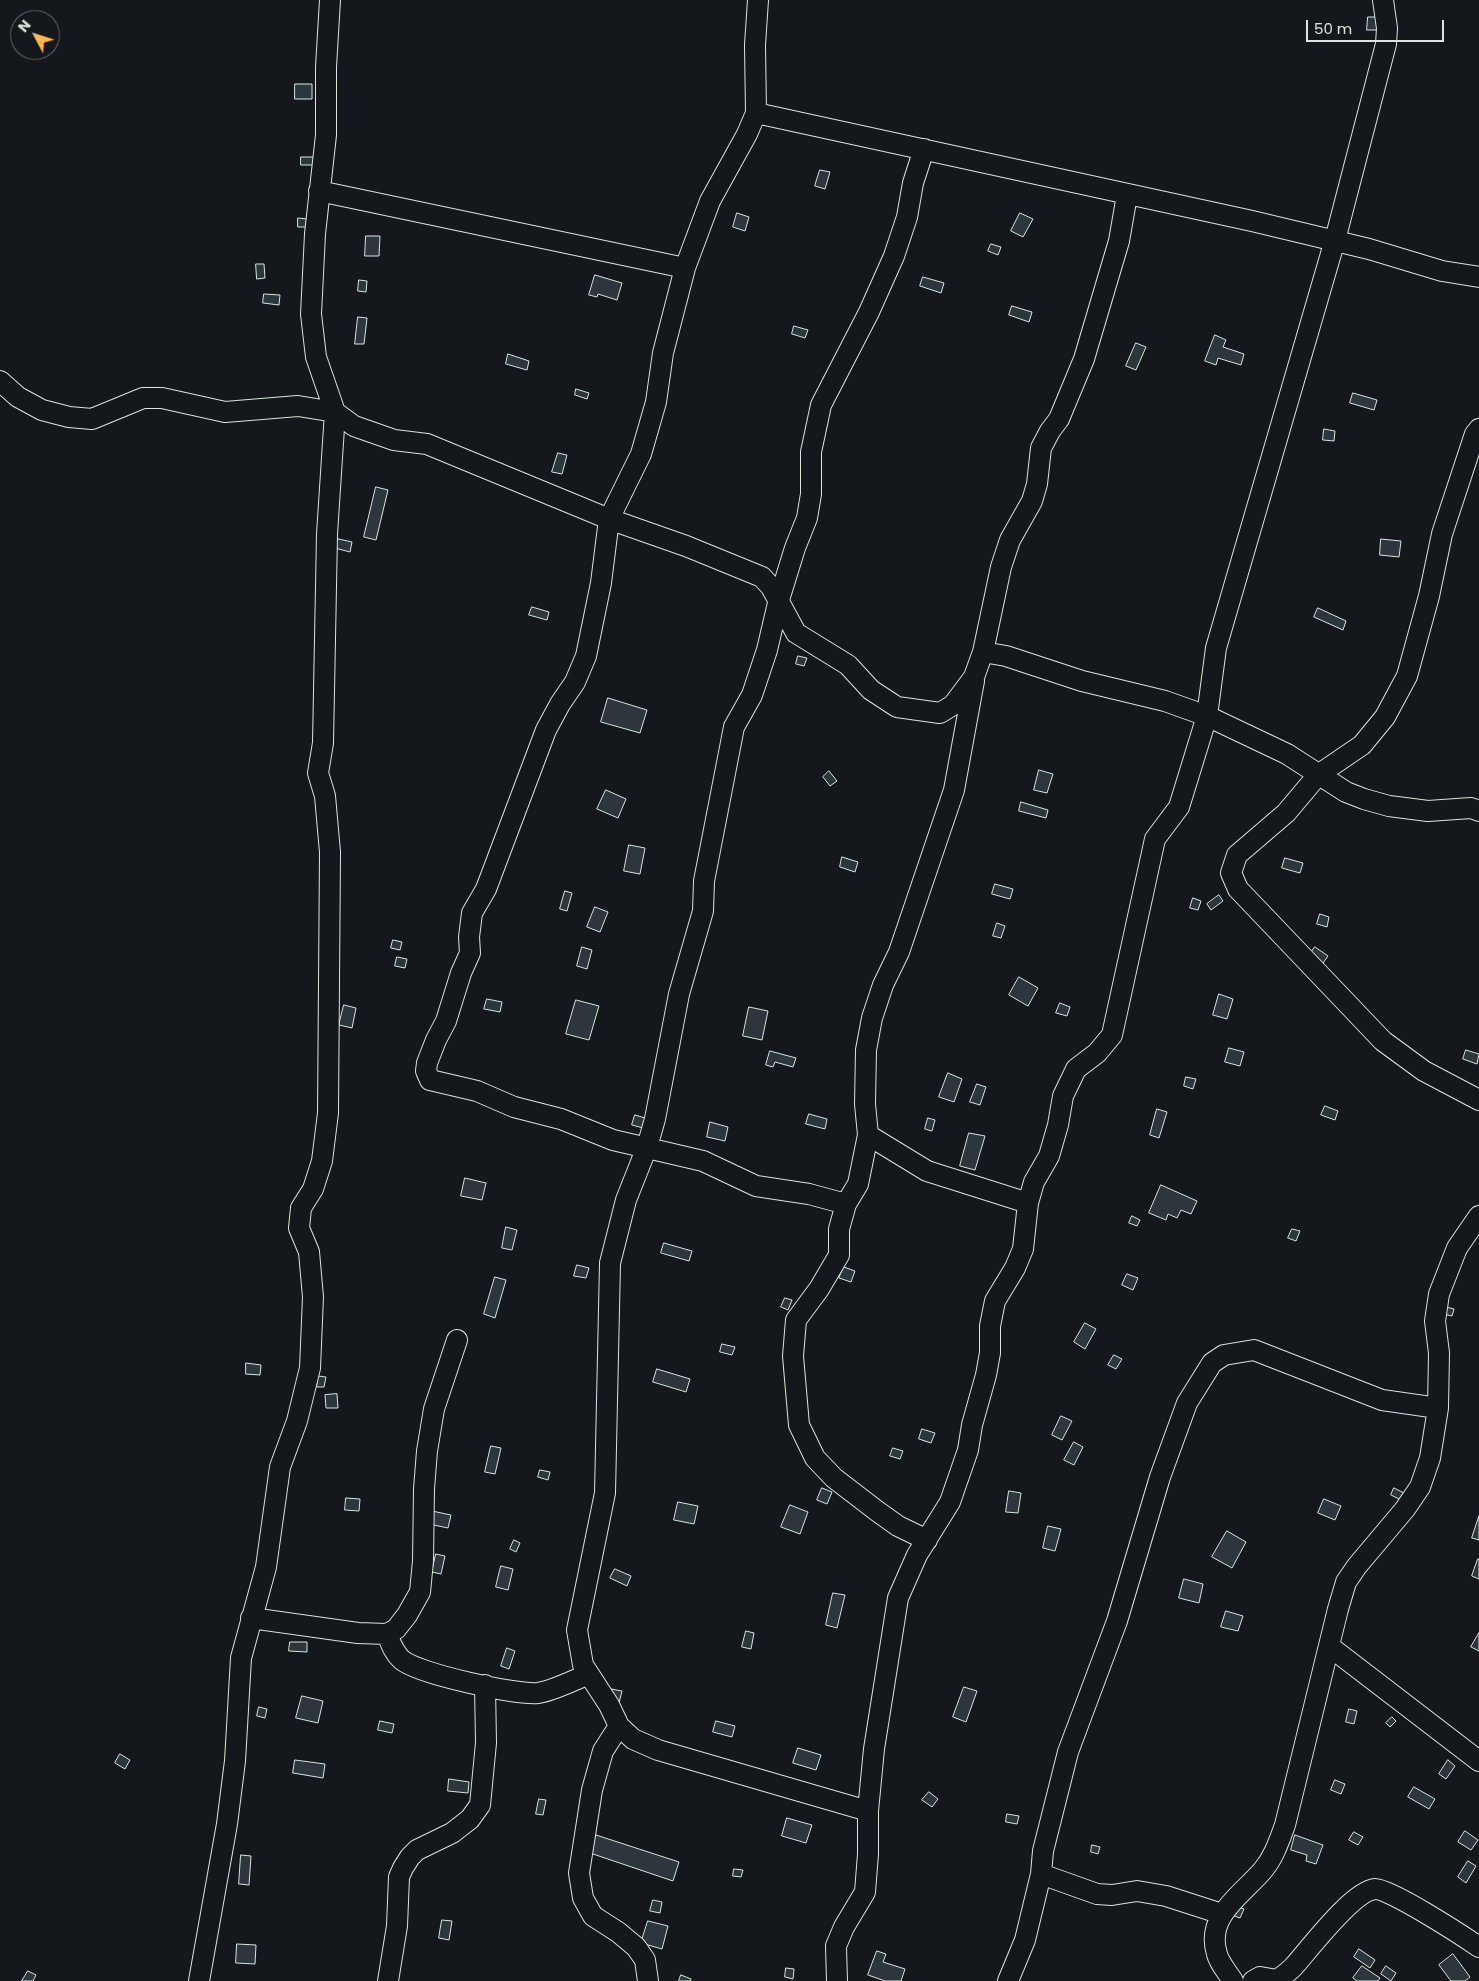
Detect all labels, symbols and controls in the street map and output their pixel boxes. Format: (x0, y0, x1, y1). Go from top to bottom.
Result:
north arrow (10, 10, 60, 60)
scale bar (1309, 10, 1446, 42)
text: N (13, 16, 35, 36)
text: 50 m (1314, 18, 1352, 39)

